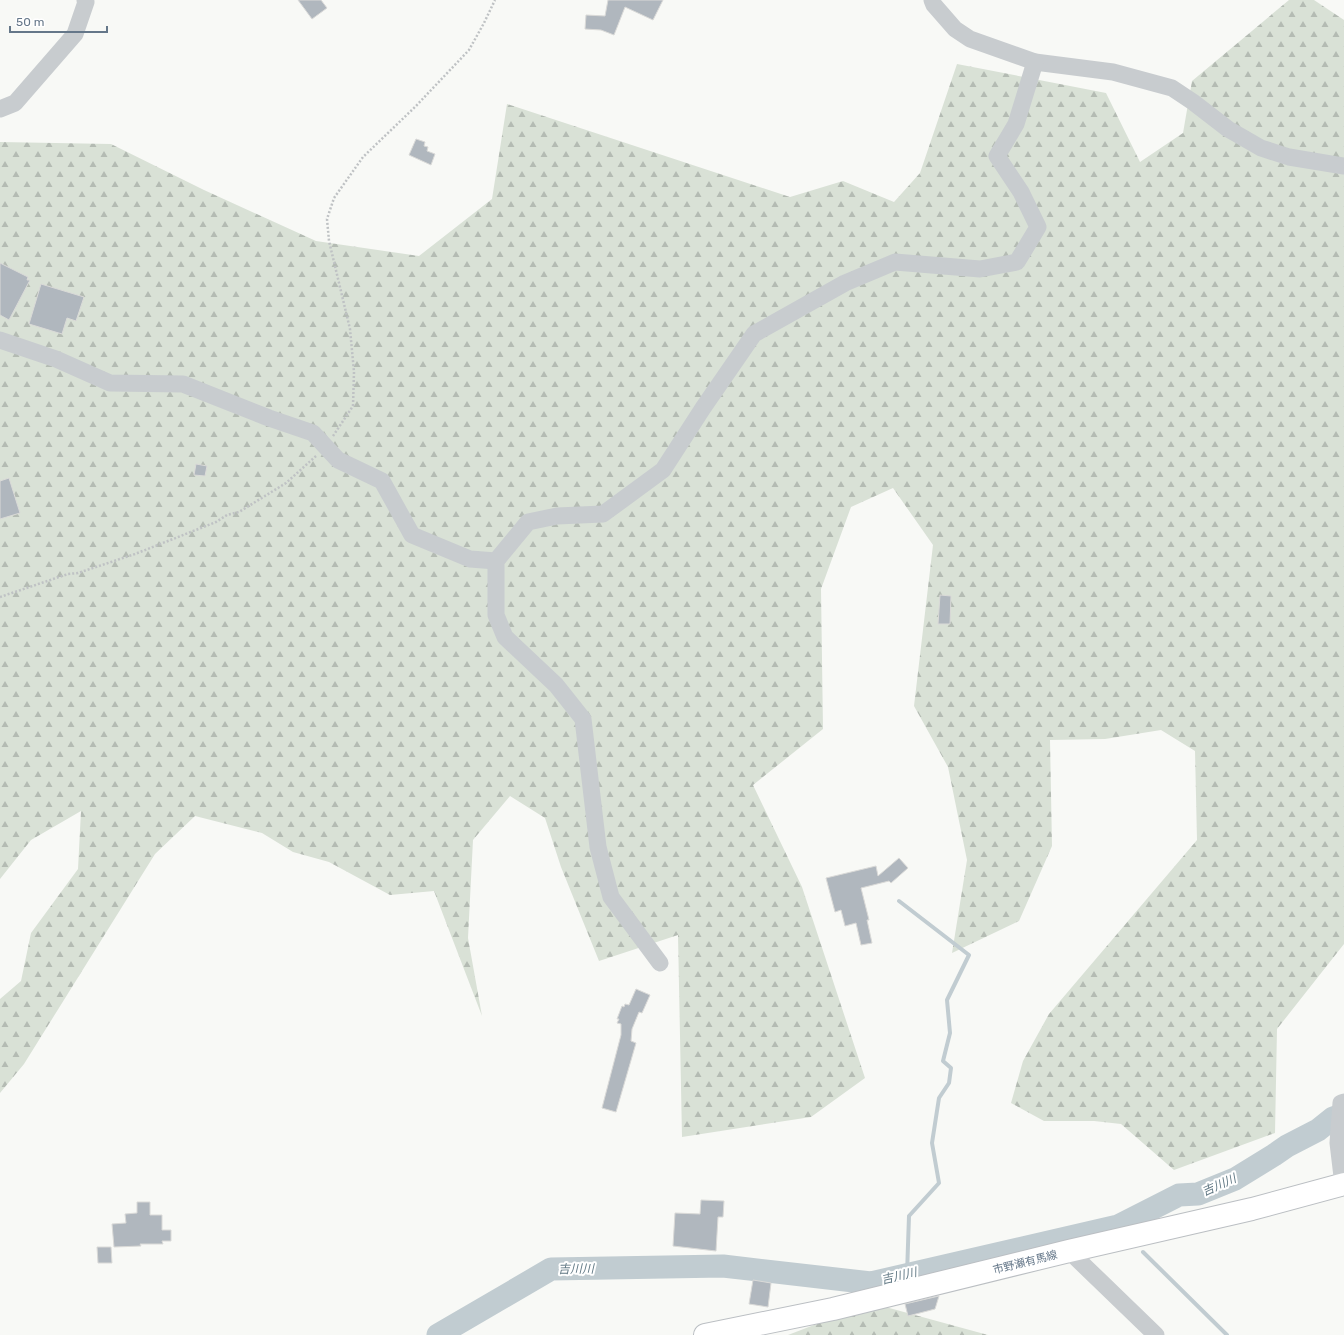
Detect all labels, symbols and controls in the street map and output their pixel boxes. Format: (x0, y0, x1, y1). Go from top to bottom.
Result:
scale bar (10, 8, 107, 34)
text: 50 m (16, 15, 44, 29)
water label: 吉川川 (1200, 1170, 1240, 1199)
street label: 市野瀬有馬線 (992, 1248, 1059, 1277)
water label: 吉川川 (558, 1262, 596, 1276)
water label: 吉川川 (880, 1265, 920, 1287)

